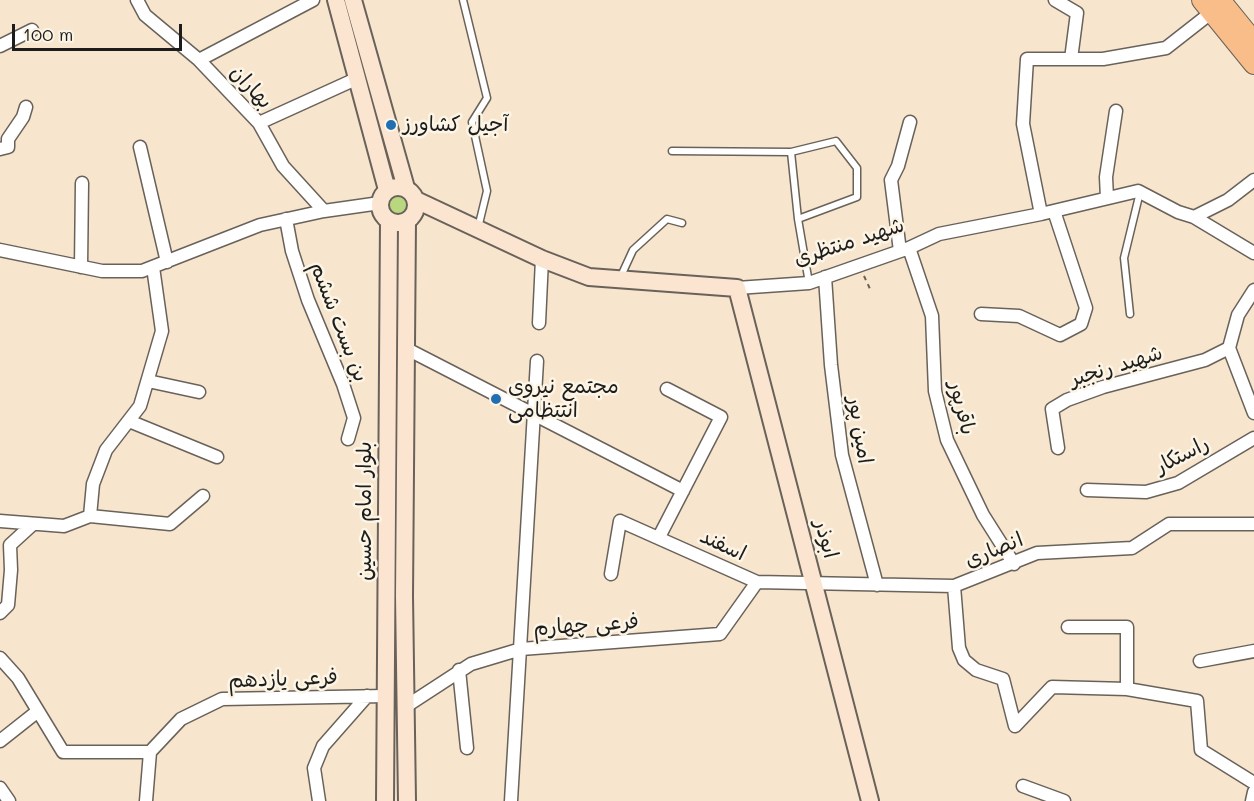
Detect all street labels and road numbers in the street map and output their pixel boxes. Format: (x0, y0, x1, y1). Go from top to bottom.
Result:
street label: بهاران (225, 60, 277, 114)
street label: شهید منتظری (791, 212, 907, 272)
street label: بن بست ششم (305, 258, 373, 386)
street label: شهید رنجبر (1066, 340, 1166, 392)
street label: باقرپور (944, 379, 980, 437)
street label: امین پور (842, 394, 878, 466)
street label: راستکار (1151, 431, 1213, 479)
street label: بلوار امام حسین (352, 441, 378, 581)
street label: ابوذر (809, 517, 843, 561)
street label: اسفند (696, 523, 750, 567)
street label: انصاری (961, 527, 1027, 573)
street label: فرعی چهارم (532, 609, 640, 641)
street label: فرعی یازدهم (228, 664, 338, 694)

